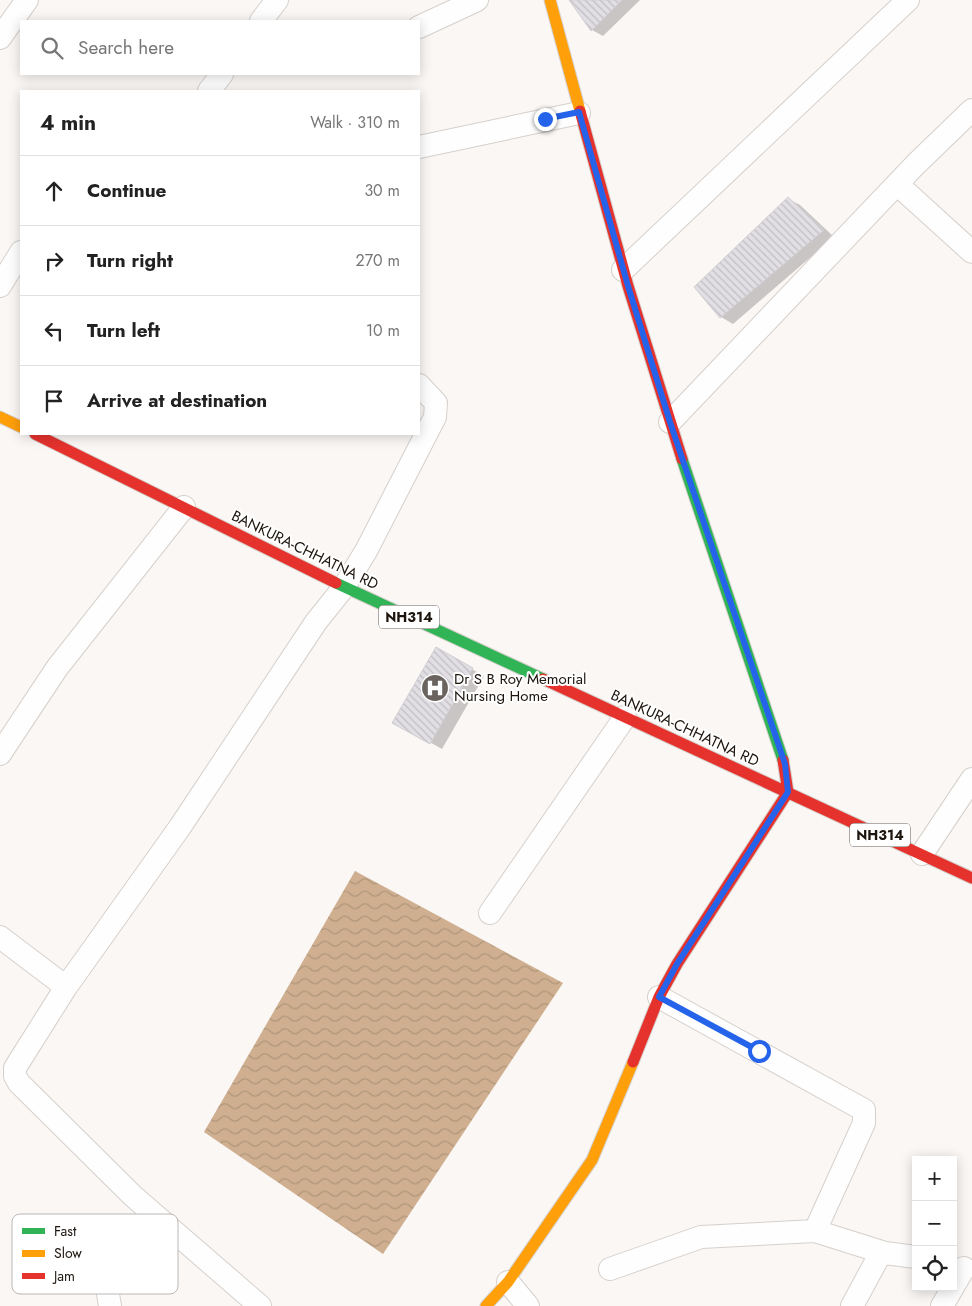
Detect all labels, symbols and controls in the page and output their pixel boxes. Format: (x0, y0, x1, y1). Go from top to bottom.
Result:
search box (20, 20, 420, 75)
icon: search (38, 34, 66, 62)
text: Search here (78, 34, 174, 61)
text: 4 min (40, 108, 96, 138)
route end (534, 108, 557, 131)
text: Walk · 310 m (310, 111, 400, 134)
icon: ahead (40, 177, 68, 205)
text: Continue (87, 177, 166, 204)
text: 30 m (364, 179, 400, 202)
icon: right (40, 247, 68, 275)
text: Turn right (87, 247, 173, 274)
text: 270 m (356, 249, 400, 272)
icon: left (40, 317, 68, 345)
text: Turn left (87, 317, 160, 344)
text: 10 m (366, 319, 400, 342)
icon: arrive (40, 387, 68, 415)
text: Arrive at destination (87, 387, 267, 414)
street label: BANKURA-CHHATNA RD (228, 505, 382, 595)
road number: NH314 (379, 606, 439, 628)
place label: Dr S B Roy Memorial Nursing Home (454, 668, 586, 707)
hospital icon: Dr S B Roy Memorial Nursing Home (420, 673, 450, 703)
street label: BANKURA-CHHATNA RD (607, 684, 763, 772)
road number: NH314 (850, 824, 910, 846)
route start (748, 1040, 771, 1063)
map controls (912, 1156, 957, 1291)
button: + (912, 1156, 957, 1201)
button: − (912, 1201, 957, 1246)
legend (12, 1214, 178, 1294)
text: Fast (54, 1221, 77, 1241)
text: Slow (54, 1243, 82, 1263)
button: locate (912, 1246, 957, 1291)
text: Jam (52, 1266, 75, 1286)

